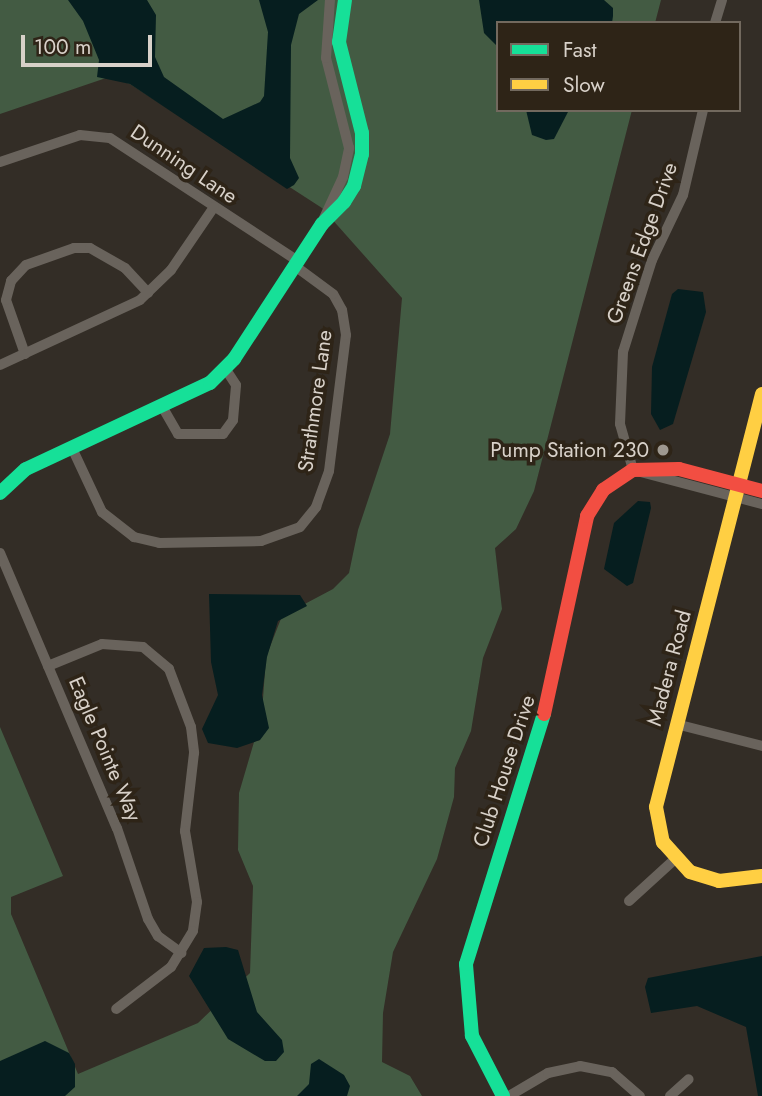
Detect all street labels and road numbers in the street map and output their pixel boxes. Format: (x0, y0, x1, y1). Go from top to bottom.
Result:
street label: Dunning Lane (126, 119, 242, 209)
street label: Greens Edge Drive (601, 159, 683, 327)
street label: Strathmore Lane (293, 328, 337, 474)
street label: Madera Road (641, 607, 697, 729)
street label: Eagle Pointe Way (63, 673, 147, 825)
street label: Club House Drive (468, 692, 540, 850)

